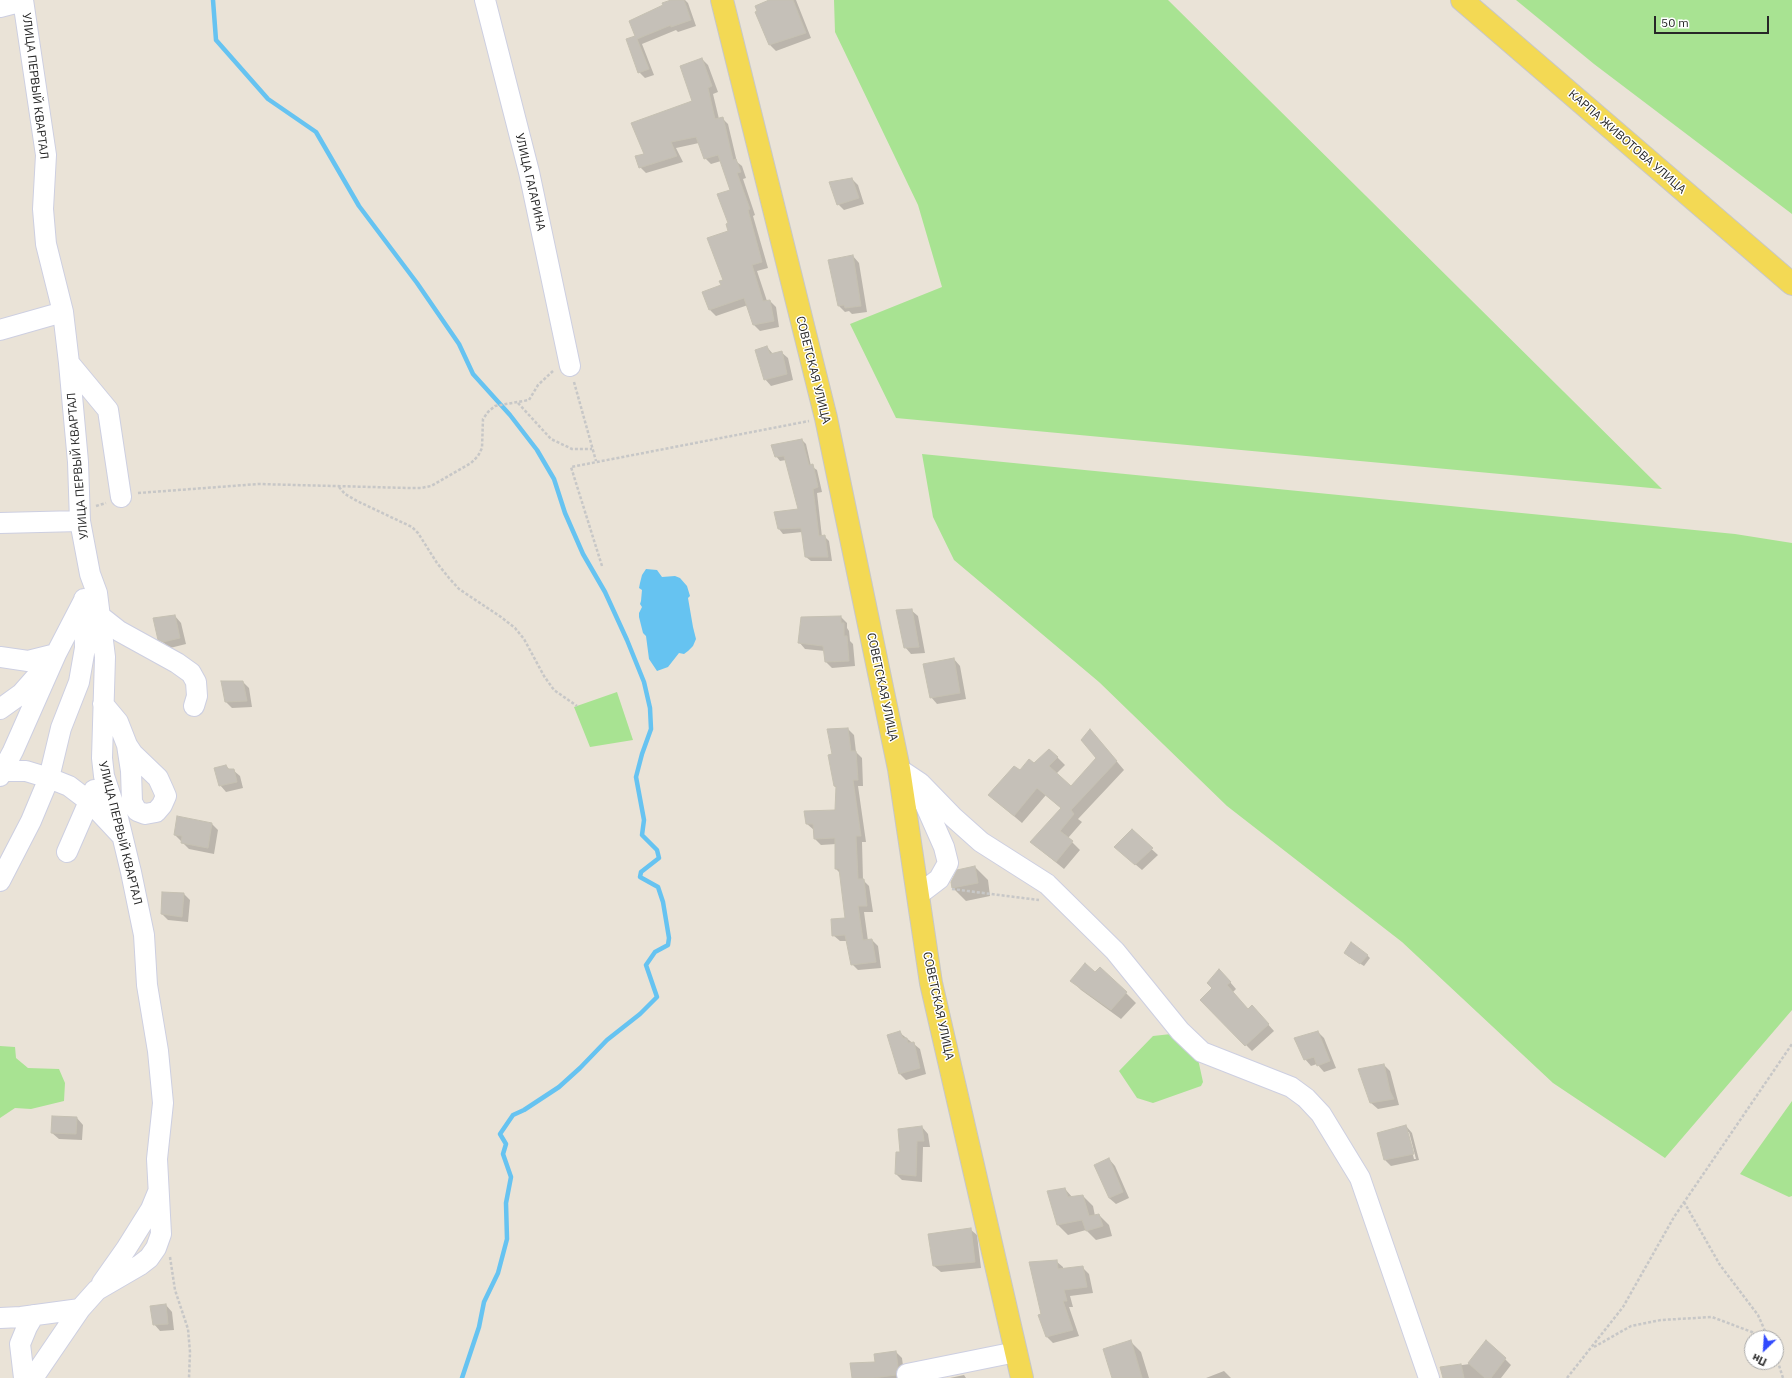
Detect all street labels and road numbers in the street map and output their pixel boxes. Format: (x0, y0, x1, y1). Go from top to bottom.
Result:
street label: УЛИЦА ПЕРВЫЙ КВАРТАЛ (19, 12, 51, 160)
street label: КАРПА ЖИВОТОВА УЛИЦА (1565, 87, 1689, 197)
street label: УЛИЦА ГАГАРИНА (512, 132, 548, 232)
street label: СОВЕТСКАЯ УЛИЦА (793, 315, 833, 425)
street label: УЛИЦА ПЕРВЫЙ КВАРТАЛ (64, 392, 92, 540)
street label: СОВЕТСКАЯ УЛИЦА (863, 631, 901, 743)
street label: УЛИЦА ПЕРВЫЙ КВАРТАЛ (95, 760, 145, 906)
street label: СОВЕТСКАЯ УЛИЦА (919, 950, 957, 1062)

